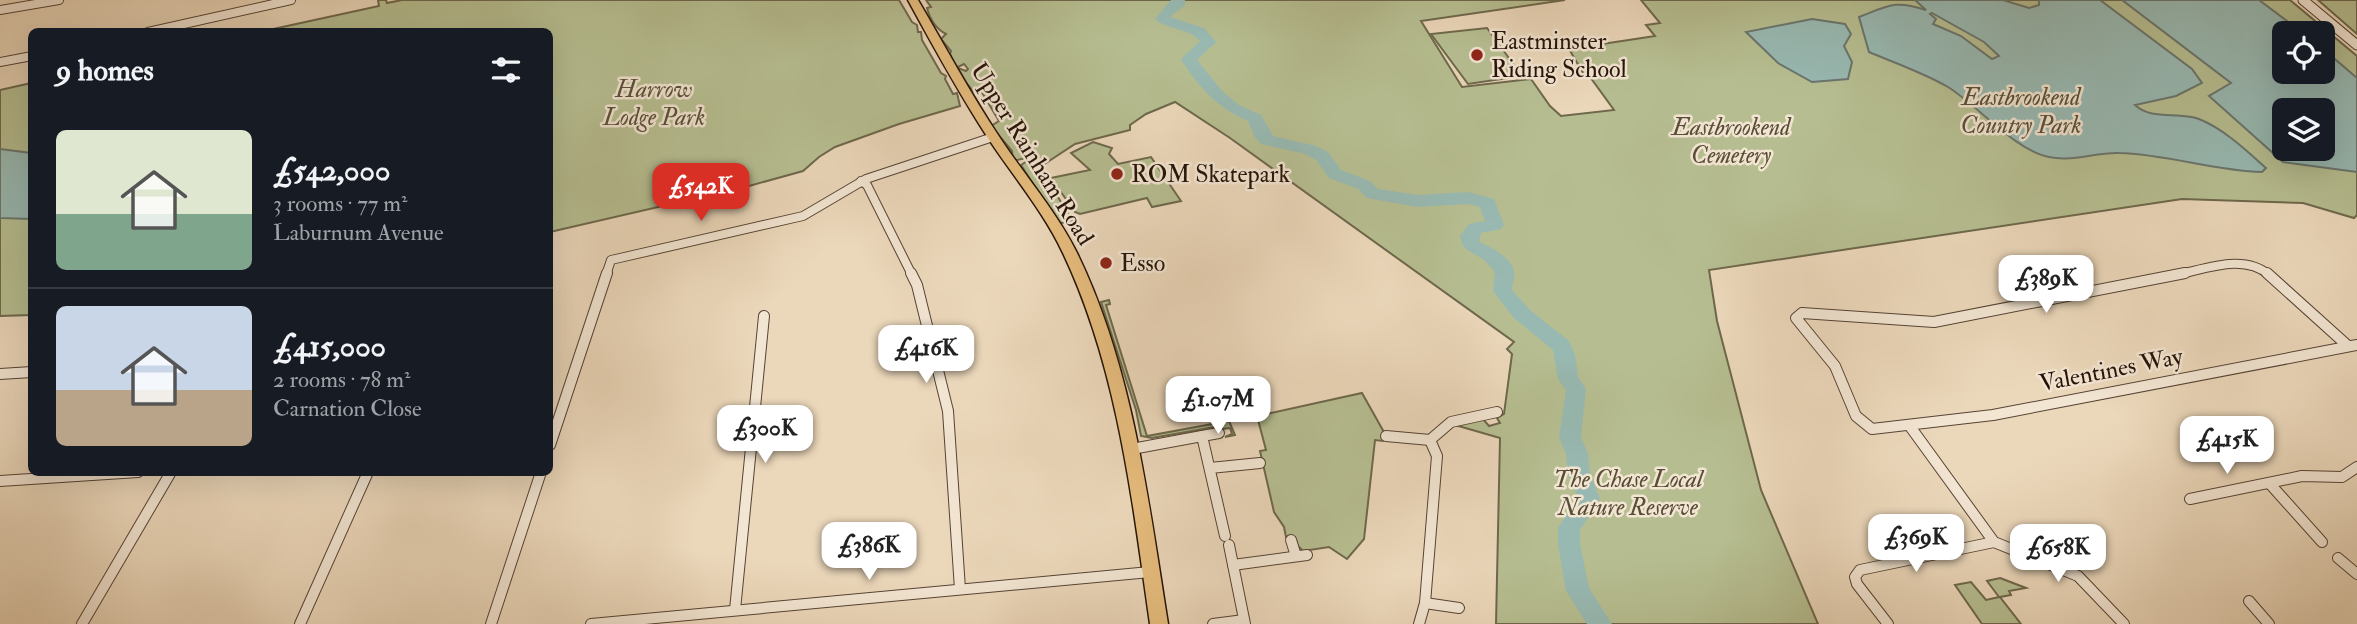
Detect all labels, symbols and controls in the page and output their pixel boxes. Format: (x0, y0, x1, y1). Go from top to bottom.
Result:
map controls (2272, 21, 2335, 161)
button: locate (2272, 21, 2335, 84)
place label: Eastminster Riding School (1491, 26, 1627, 85)
marker: Eastminster Riding School (1469, 47, 1485, 63)
icon: filters (487, 51, 525, 89)
text: 9 homes (56, 52, 154, 89)
street label: Upper Rainham Road (963, 57, 1101, 251)
park label: Harrow Lodge Park (602, 74, 705, 133)
park label: Eastbrookend Country Park (1960, 82, 2082, 141)
button: layers (2272, 98, 2335, 161)
park label: Eastbrookend Cemetery (1670, 112, 1792, 171)
text: £542,000 (273, 152, 390, 189)
icon: home (112, 158, 196, 242)
place label: ROM Skatepark (1131, 159, 1290, 190)
pin: £542K (652, 164, 750, 223)
marker: ROM Skatepark (1109, 166, 1125, 182)
text: £542K (668, 171, 734, 200)
text: 3 rooms · 77 m² (273, 189, 408, 218)
text: Laburnum Avenue (273, 218, 444, 247)
place label: Esso (1120, 248, 1165, 279)
marker: Esso (1098, 255, 1114, 271)
pin: £389K (1997, 256, 2095, 315)
text: £389K (2015, 263, 2077, 292)
pin: £416K (877, 326, 975, 385)
text: £415,000 (273, 328, 386, 365)
text: £416K (894, 333, 958, 362)
icon: home (112, 334, 196, 418)
street label: Valentines Way (2037, 341, 2186, 399)
text: 2 rooms · 78 m² (273, 365, 411, 394)
pin: £1.07M (1161, 376, 1275, 436)
text: £1.07M (1182, 384, 1254, 413)
text: Carnation Close (273, 394, 422, 423)
pin: £300K (716, 406, 814, 465)
text: £300K (733, 413, 797, 442)
pin: £415K (2178, 416, 2276, 476)
text: £415K (2196, 424, 2258, 453)
park label: The Chase Local Nature Reserve (1553, 464, 1705, 523)
pin: £369K (1867, 514, 1965, 574)
pin: £386K (820, 522, 918, 582)
text: £369K (1884, 522, 1948, 551)
pin: £658K (2009, 524, 2107, 584)
text: £386K (838, 530, 900, 559)
text: £658K (2026, 532, 2090, 561)

